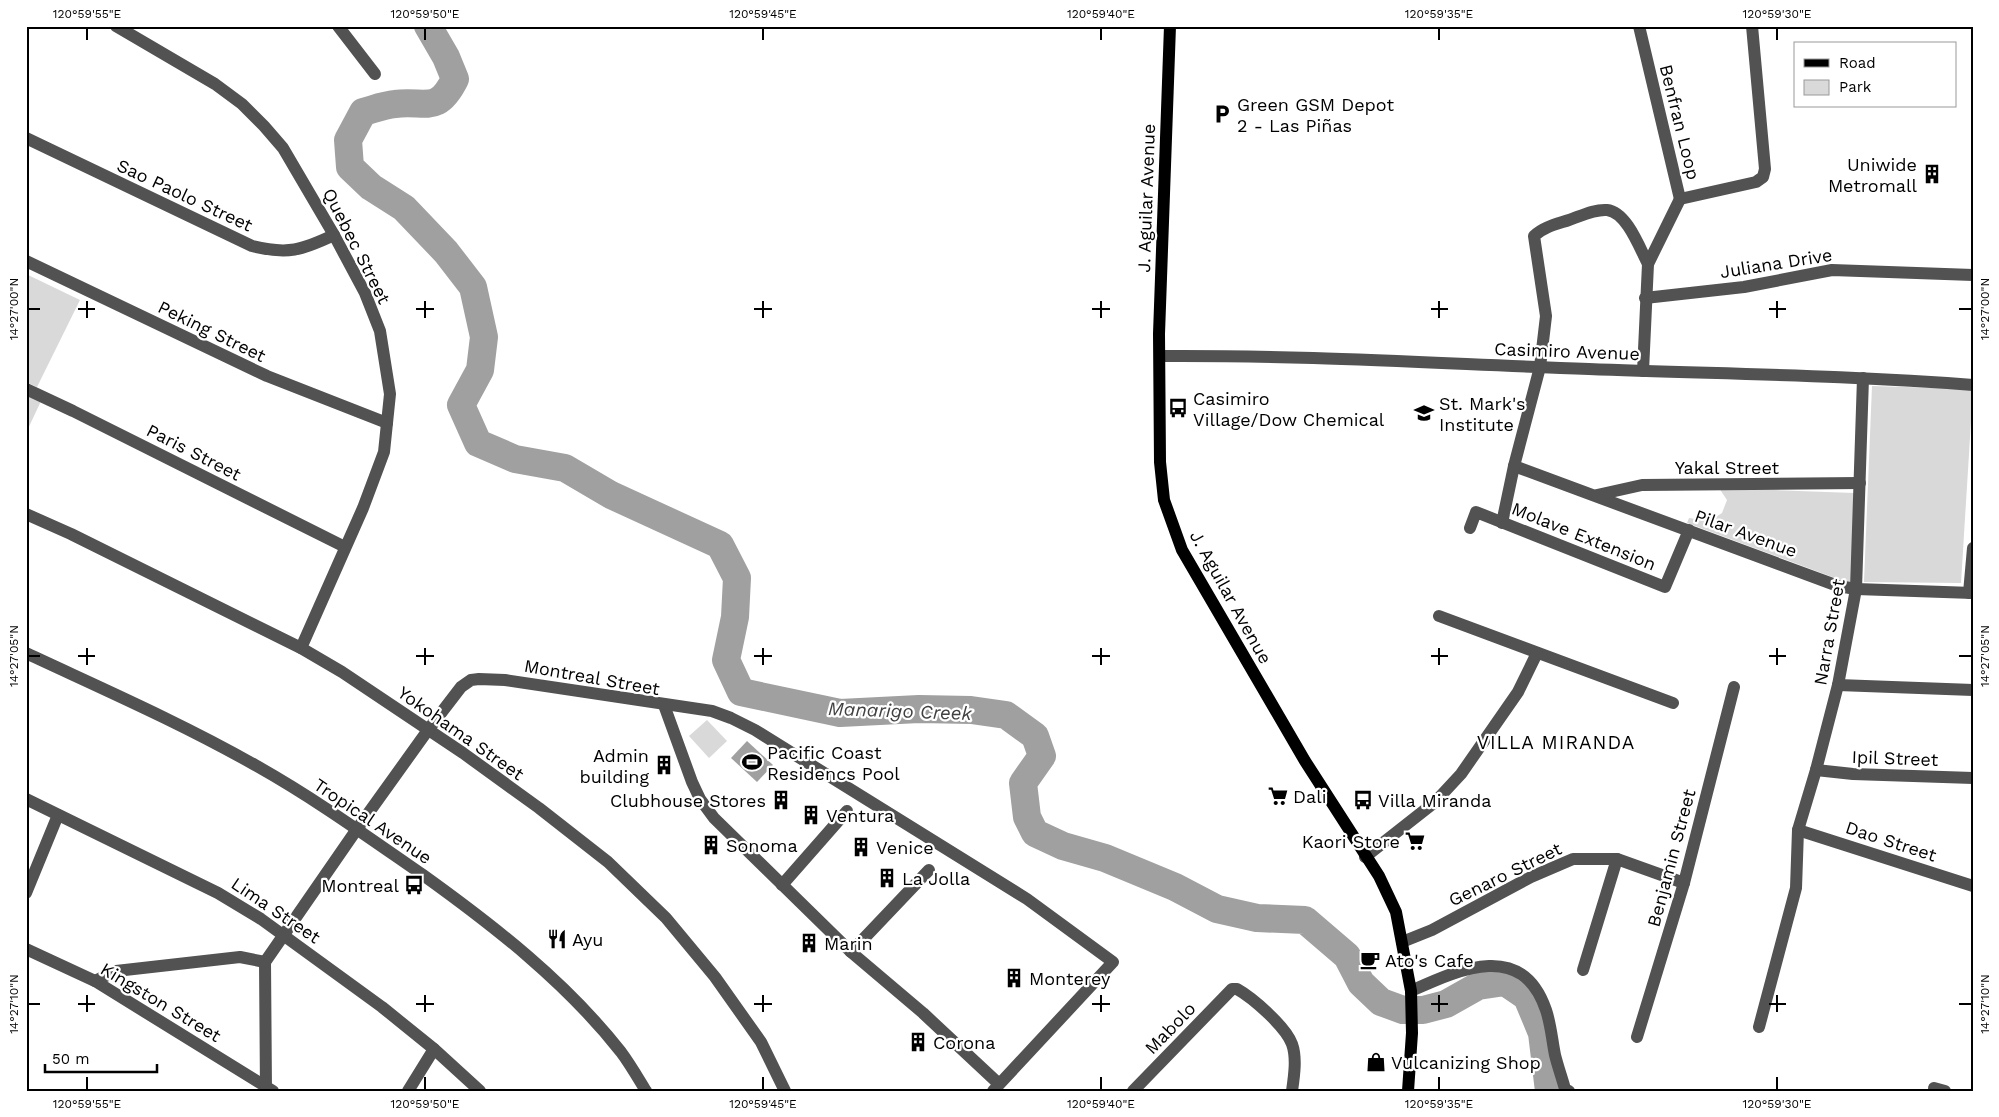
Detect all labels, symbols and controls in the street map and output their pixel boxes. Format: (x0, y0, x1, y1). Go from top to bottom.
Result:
text: 120°59'55"E (53, 7, 121, 21)
text: 120°59'50"E (391, 7, 460, 21)
text: 120°59'45"E (729, 7, 797, 21)
text: 120°59'40"E (1067, 7, 1135, 21)
text: 120°59'35"E (1405, 7, 1474, 21)
text: 120°59'30"E (1743, 7, 1812, 21)
legend (1794, 42, 1956, 108)
text: Road (1839, 54, 1876, 72)
street label: Benfran Loop (1656, 62, 1704, 182)
text: Park (1839, 78, 1872, 96)
place label: Green GSM Depot 2 - Las Piñas (1237, 94, 1395, 136)
parking icon: Green GSM Depot 2 - Las Piñas (1211, 103, 1233, 125)
street label: J. Aguilar Avenue (1133, 123, 1159, 273)
street label: Sao Paolo Street (114, 154, 257, 236)
place label: Uniwide Metromall (1828, 154, 1917, 196)
building icon: Uniwide Metromall (1921, 163, 1943, 185)
street label: Quebec Street (319, 185, 395, 308)
street label: Juliana Drive (1718, 244, 1834, 282)
text: 14°27'00"N (7, 278, 21, 340)
text: 14°27'00"N (1978, 278, 1992, 340)
street label: Peking Street (155, 296, 270, 366)
street label: Casimiro Avenue (1494, 338, 1640, 364)
place label: Casimiro Village/Dow Chemical (1193, 388, 1385, 430)
place label: St. Mark's Institute (1439, 393, 1525, 435)
bus stop icon: Casimiro Village/Dow Chemical (1167, 397, 1189, 419)
school or university icon: St. Mark's Institute (1413, 402, 1435, 424)
street label: Paris Street (143, 419, 245, 485)
street label: Yakal Street (1675, 457, 1780, 478)
street label: Molave Extension (1509, 497, 1659, 575)
street label: Pilar Avenue (1692, 505, 1800, 561)
street label: J. Aguilar Avenue (1186, 527, 1276, 667)
street label: Narra Street (1809, 577, 1849, 687)
text: 14°27'05"N (7, 625, 21, 687)
text: 14°27'05"N (1978, 625, 1992, 687)
street label: Montreal Street (523, 655, 662, 699)
street label: Yokohama Street (394, 682, 528, 785)
water label: Manarigo Creek (828, 697, 973, 725)
district label: VILLA MIRANDA (1477, 731, 1635, 754)
place label: Pacific Coast Residencs Pool (767, 742, 900, 784)
place label: Admin building (580, 745, 649, 787)
street label: Ipil Street (1851, 746, 1939, 770)
sports icon: Pacific Coast Residencs Pool (741, 751, 763, 773)
building icon: Admin building (653, 754, 675, 776)
street label: Tropical Avenue (310, 774, 436, 868)
supermarket icon: Dali (1267, 785, 1289, 807)
place label: Dali (1293, 786, 1326, 807)
street label: Benjamin Street (1643, 786, 1700, 929)
building icon: Clubhouse Stores (770, 789, 792, 811)
bus stop icon: Villa Miranda (1352, 789, 1374, 811)
place label: Clubhouse Stores (610, 790, 766, 811)
place label: Villa Miranda (1378, 790, 1491, 811)
building icon: Ventura (800, 804, 822, 826)
place label: Ventura (826, 805, 894, 826)
street label: Dao Street (1843, 816, 1940, 866)
supermarket icon: Kaori Store (1404, 830, 1426, 852)
place label: Kaori Store (1302, 831, 1400, 852)
building icon: Sonoma (700, 834, 722, 856)
place label: Sonoma (726, 835, 798, 856)
building icon: Venice (850, 836, 872, 858)
place label: Venice (876, 837, 934, 858)
street label: Genaro Street (1445, 837, 1565, 910)
building icon: La Jolla (876, 867, 898, 889)
place label: La Jolla (902, 868, 970, 889)
street label: Lima Street (228, 873, 325, 948)
bus stop icon: Montreal (403, 874, 425, 896)
place label: Montreal (321, 875, 399, 896)
restaurant icon: Ayu (546, 928, 568, 950)
place label: Ayu (572, 929, 603, 950)
building icon: Marin (798, 932, 820, 954)
place label: Marin (824, 933, 873, 954)
cafe icon: Ato's Cafe (1359, 949, 1381, 971)
place label: Ato's Cafe (1385, 950, 1474, 971)
street label: Kingston Street (97, 958, 225, 1046)
building icon: Monterey (1003, 967, 1025, 989)
place label: Monterey (1029, 968, 1111, 989)
text: 14°27'10"N (7, 974, 21, 1034)
text: 14°27'10"N (1978, 974, 1992, 1034)
street label: Mabolo (1140, 998, 1200, 1058)
building icon: Corona (907, 1031, 929, 1053)
place label: Corona (933, 1032, 995, 1053)
scale bar (45, 1042, 158, 1074)
text: 50 m (52, 1050, 89, 1068)
shop icon: Vulcanizing Shop (1365, 1051, 1387, 1073)
place label: Vulcanizing Shop (1391, 1052, 1541, 1073)
text: 120°59'55"E (53, 1097, 121, 1111)
text: 120°59'50"E (391, 1097, 460, 1111)
text: 120°59'45"E (729, 1097, 797, 1111)
text: 120°59'40"E (1067, 1097, 1135, 1111)
text: 120°59'35"E (1405, 1097, 1474, 1111)
text: 120°59'30"E (1743, 1097, 1812, 1111)

